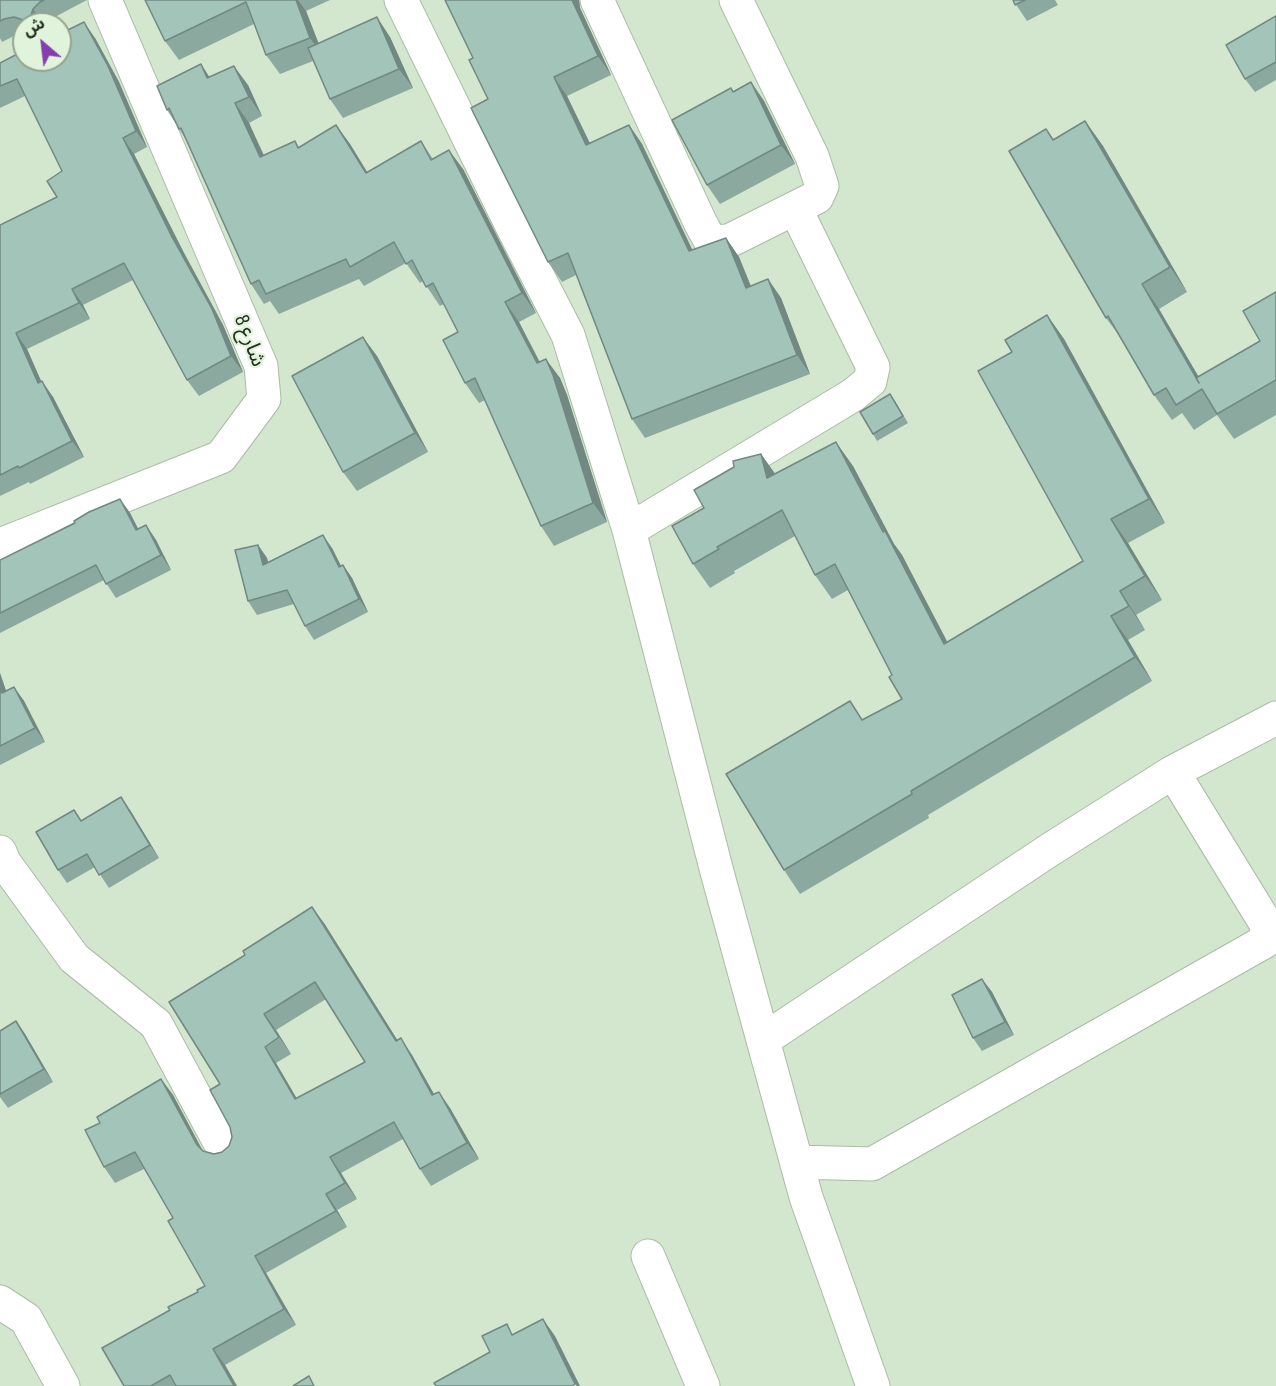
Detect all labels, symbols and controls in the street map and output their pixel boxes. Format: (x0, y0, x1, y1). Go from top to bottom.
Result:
north arrow (12, 12, 72, 72)
text: ش (20, 14, 48, 41)
street label: شارع 8 (228, 312, 270, 370)

